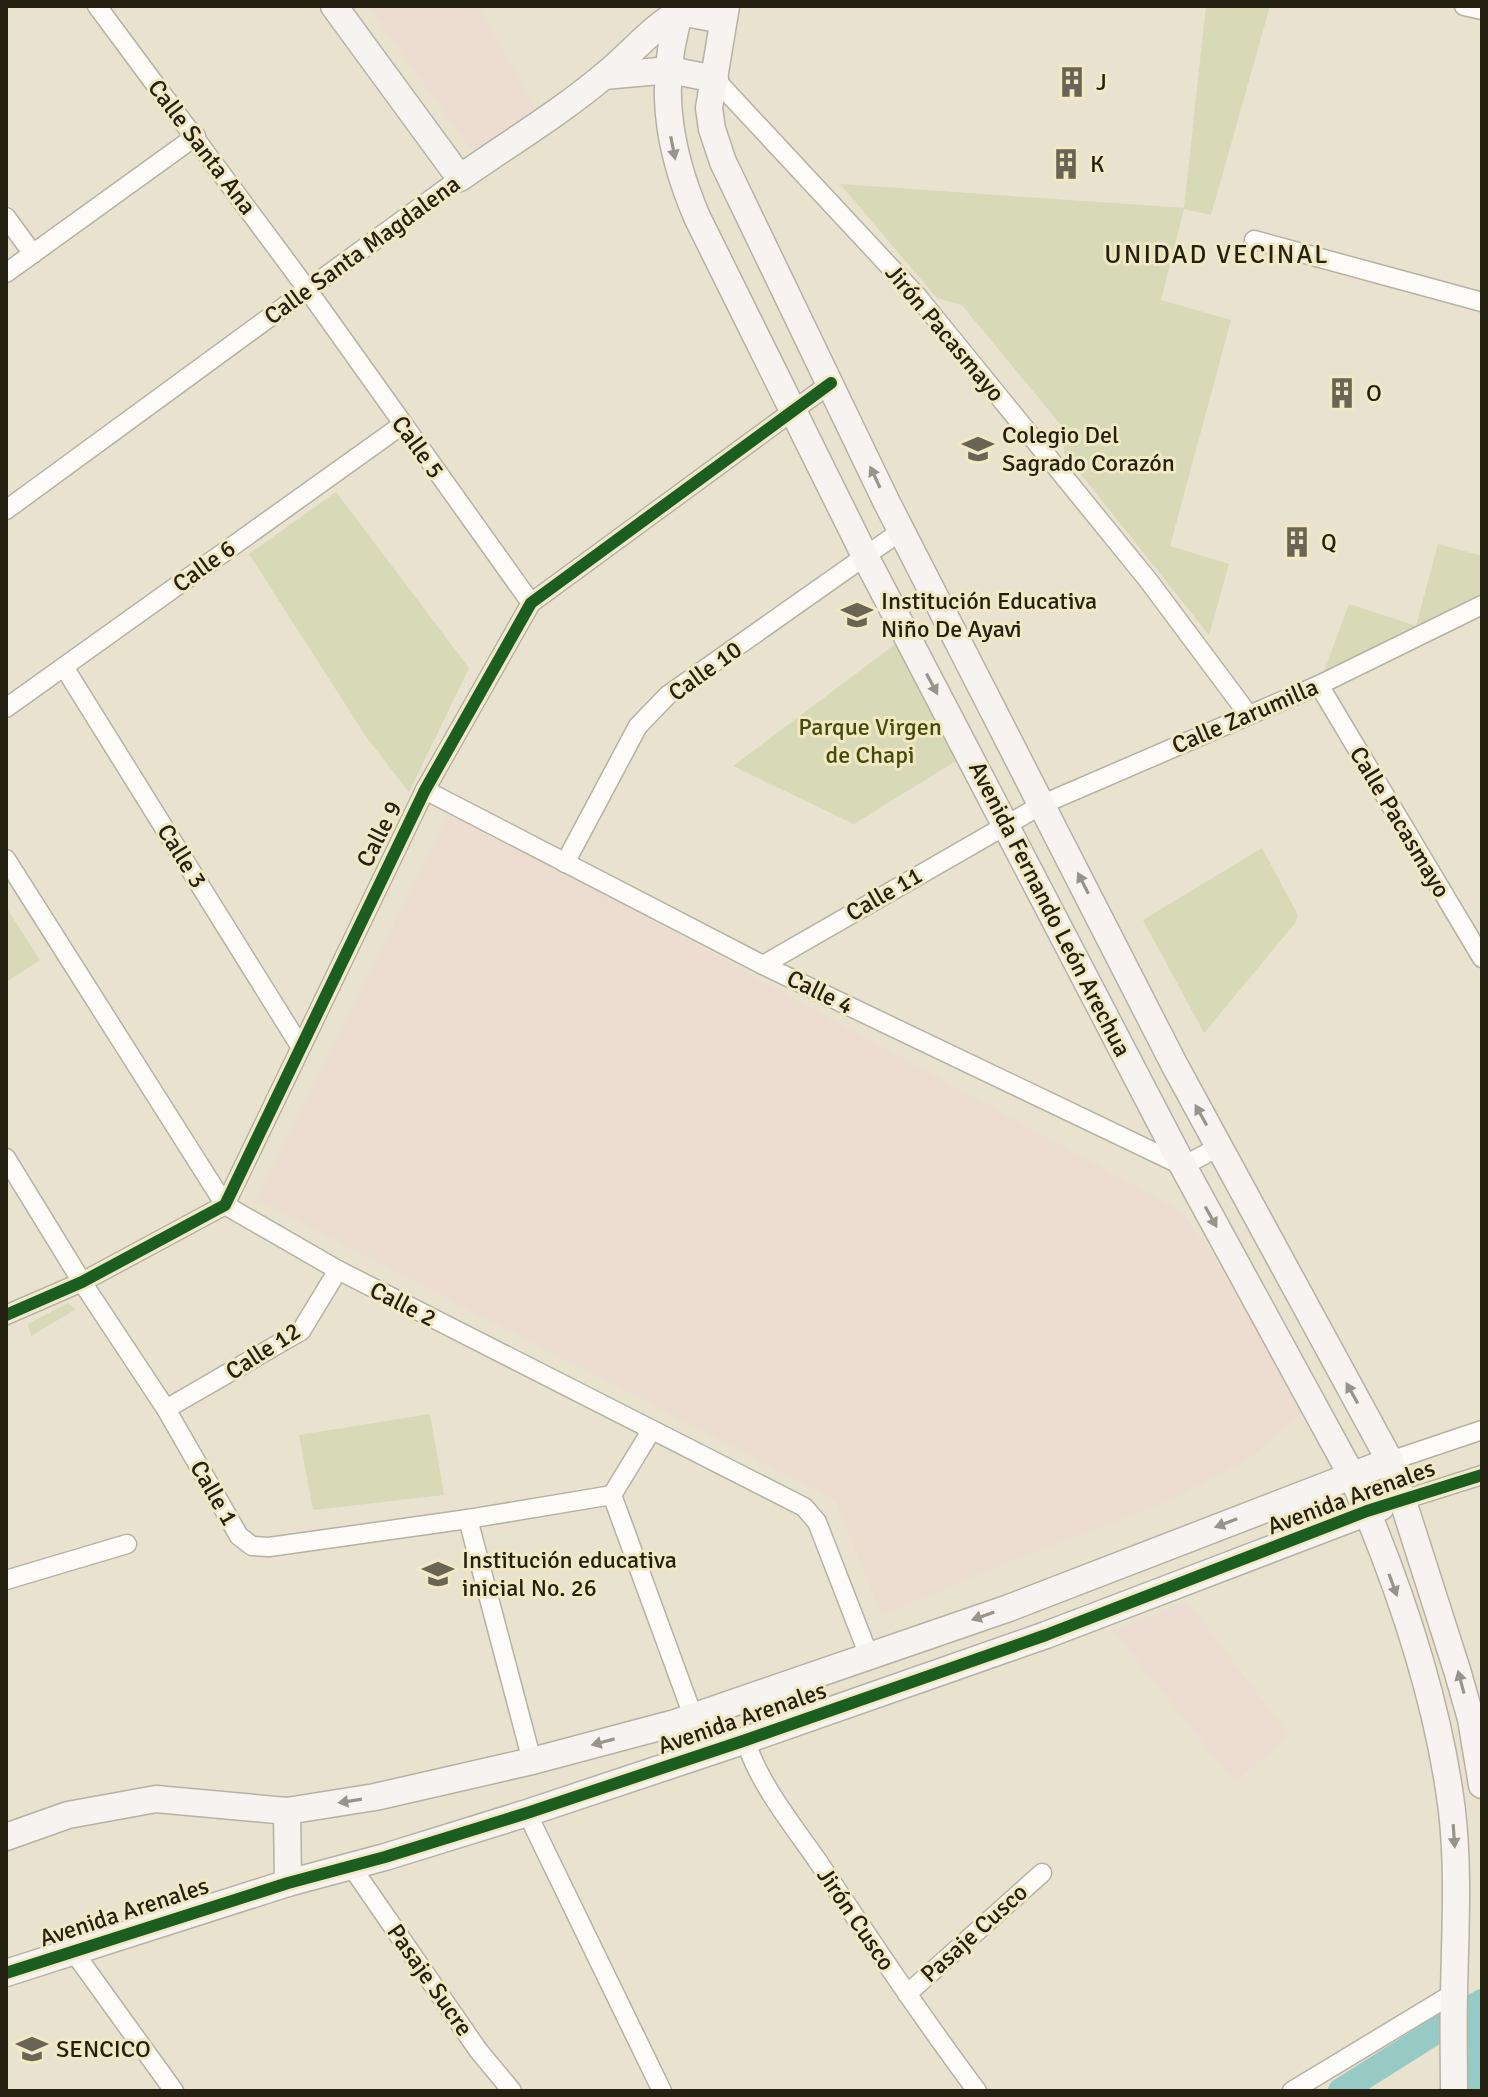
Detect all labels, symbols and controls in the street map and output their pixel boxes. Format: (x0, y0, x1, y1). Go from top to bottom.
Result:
building icon: J (1055, 65, 1089, 99)
place label: J (1096, 67, 1107, 97)
street label: Calle Santa Ana (141, 73, 263, 221)
one-way arrow (667, 136, 680, 161)
building icon: K (1049, 147, 1083, 181)
place label: K (1090, 149, 1104, 179)
street label: Calle Santa Magdalena (258, 169, 466, 331)
district label: UNIDAD VECINAL (1104, 239, 1330, 271)
street label: Jirón Pacasmayo (879, 258, 1011, 408)
building icon: O (1325, 376, 1359, 410)
place label: O (1366, 378, 1382, 408)
street label: Calle 5 (385, 410, 451, 484)
place label: Colegio Del Sagrado Corazón (1002, 420, 1175, 478)
school or university icon: Colegio Del Sagrado Corazón (961, 432, 995, 466)
one-way arrow (868, 466, 882, 489)
building icon: Q (1280, 525, 1314, 559)
place label: Q (1321, 527, 1337, 557)
street label: Calle 6 (167, 533, 241, 599)
place label: Institución Educativa Niño De Ayavi (881, 586, 1097, 644)
school or university icon: Institución Educativa Niño De Ayavi (840, 598, 874, 632)
street label: Calle 10 (662, 634, 748, 708)
one-way arrow (925, 672, 939, 695)
street label: Calle Zarumilla (1167, 672, 1323, 760)
park label: Parque Virgen de Chapi (798, 712, 942, 770)
street label: Calle Pacasmayo (1343, 741, 1457, 903)
street label: Avenida Fernando León Arechua (962, 756, 1138, 1062)
street label: Calle 9 (350, 796, 408, 872)
street label: Calle 3 (151, 818, 213, 894)
street label: Calle 11 (840, 860, 928, 928)
one-way arrow (1076, 872, 1090, 895)
street label: Calle 4 (782, 963, 858, 1021)
one-way arrow (1195, 1104, 1209, 1126)
one-way arrow (1204, 1205, 1218, 1228)
street label: Calle 2 (365, 1275, 441, 1333)
street label: Calle 12 (220, 1316, 306, 1386)
one-way arrow (1345, 1382, 1359, 1404)
street label: Avenida Arenales (1263, 1453, 1439, 1541)
street label: Calle 1 (183, 1455, 245, 1531)
one-way arrow (1214, 1517, 1238, 1530)
place label: Institución educativa inicial No. 26 (462, 1545, 677, 1603)
school or university icon: Institución educativa inicial No. 26 (421, 1557, 455, 1591)
one-way arrow (1388, 1573, 1400, 1597)
one-way arrow (971, 1611, 995, 1623)
one-way arrow (1454, 1669, 1466, 1694)
street label: Avenida Arenales (654, 1675, 830, 1761)
one-way arrow (591, 1736, 616, 1748)
one-way arrow (337, 1795, 362, 1808)
one-way arrow (1448, 1824, 1461, 1849)
street label: Jirón Cusco (811, 1862, 901, 1976)
street label: Avenida Arenales (36, 1870, 212, 1954)
street label: Pasaje Cusco (914, 1877, 1034, 1989)
street label: Pasaje Sucre (380, 1918, 480, 2042)
school or university icon: SENCICO (15, 2032, 49, 2066)
place label: SENCICO (56, 2034, 151, 2064)

